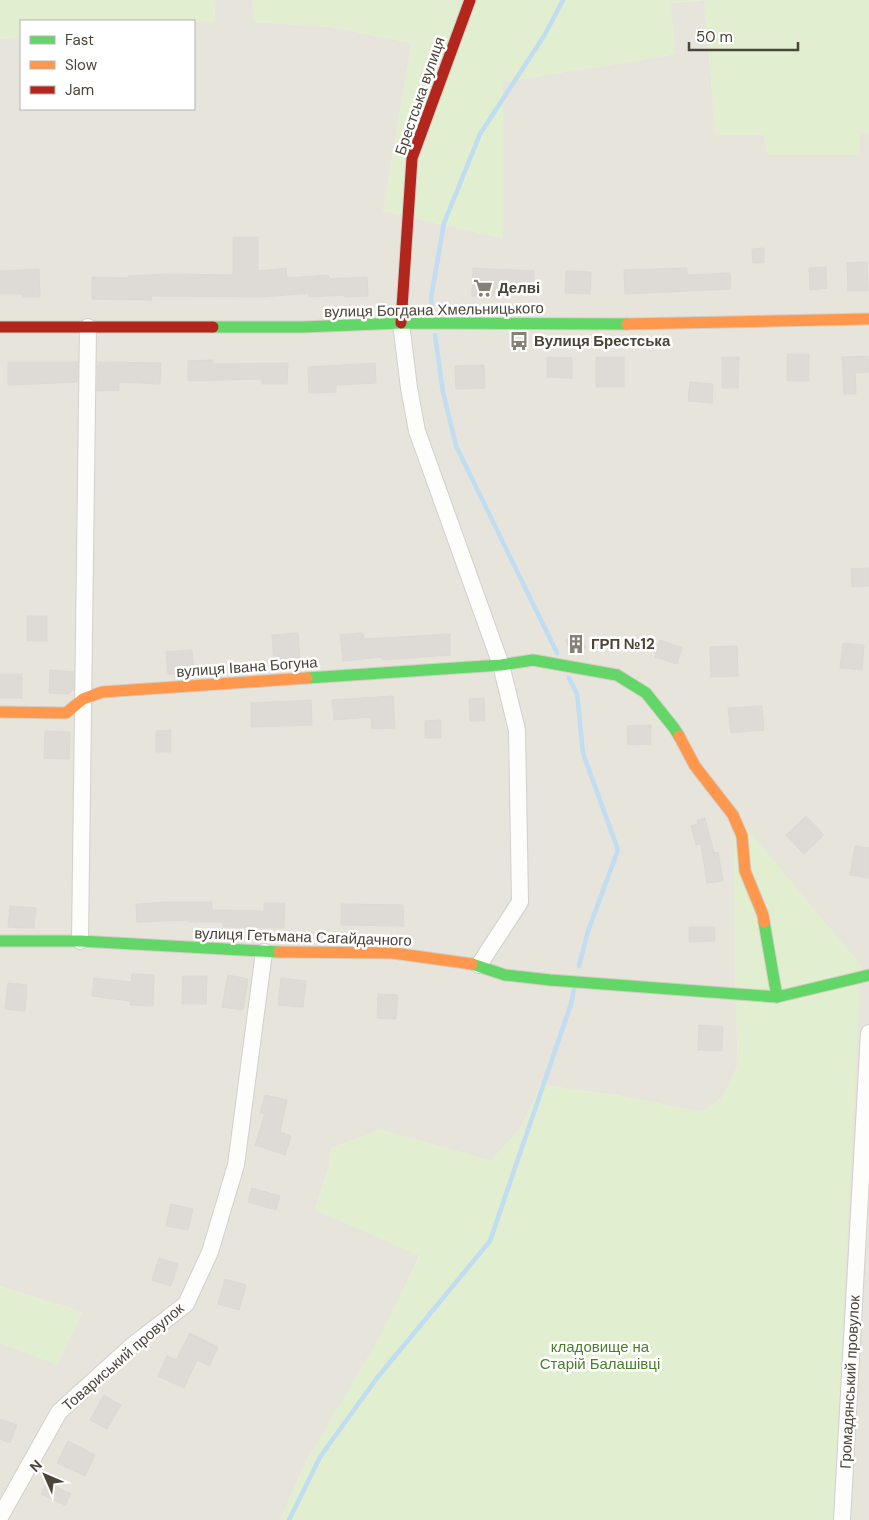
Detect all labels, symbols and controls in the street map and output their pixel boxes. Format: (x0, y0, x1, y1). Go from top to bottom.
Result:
legend (20, 20, 195, 110)
scale bar (689, 20, 798, 52)
text: 50 m (696, 27, 733, 47)
text: Fast (65, 30, 94, 50)
street label: Брестська вулиця (390, 34, 450, 158)
text: Slow (65, 55, 98, 75)
text: Jam (65, 80, 94, 100)
supermarket icon: Делві (472, 277, 494, 299)
place label: Делві (498, 278, 540, 298)
street label: вулиця Богдана Хмельницького (324, 298, 544, 322)
bus stop icon: Вулиця Брестська (508, 330, 530, 352)
place label: Вулиця Брестська (534, 331, 671, 351)
building icon: ГРП №12 (565, 633, 587, 655)
place label: ГРП №12 (591, 634, 655, 654)
street label: вулиця Івана Богуна (176, 652, 319, 682)
street label: вулиця Гетьмана Сагайдачного (194, 923, 412, 951)
street label: Громадянський провулок (835, 1294, 865, 1469)
street label: Товариський провулок (58, 1298, 188, 1415)
park label: кладовище на Старій Балашівці (540, 1337, 660, 1374)
north arrow (20, 1450, 70, 1500)
text: N (26, 1456, 46, 1476)

